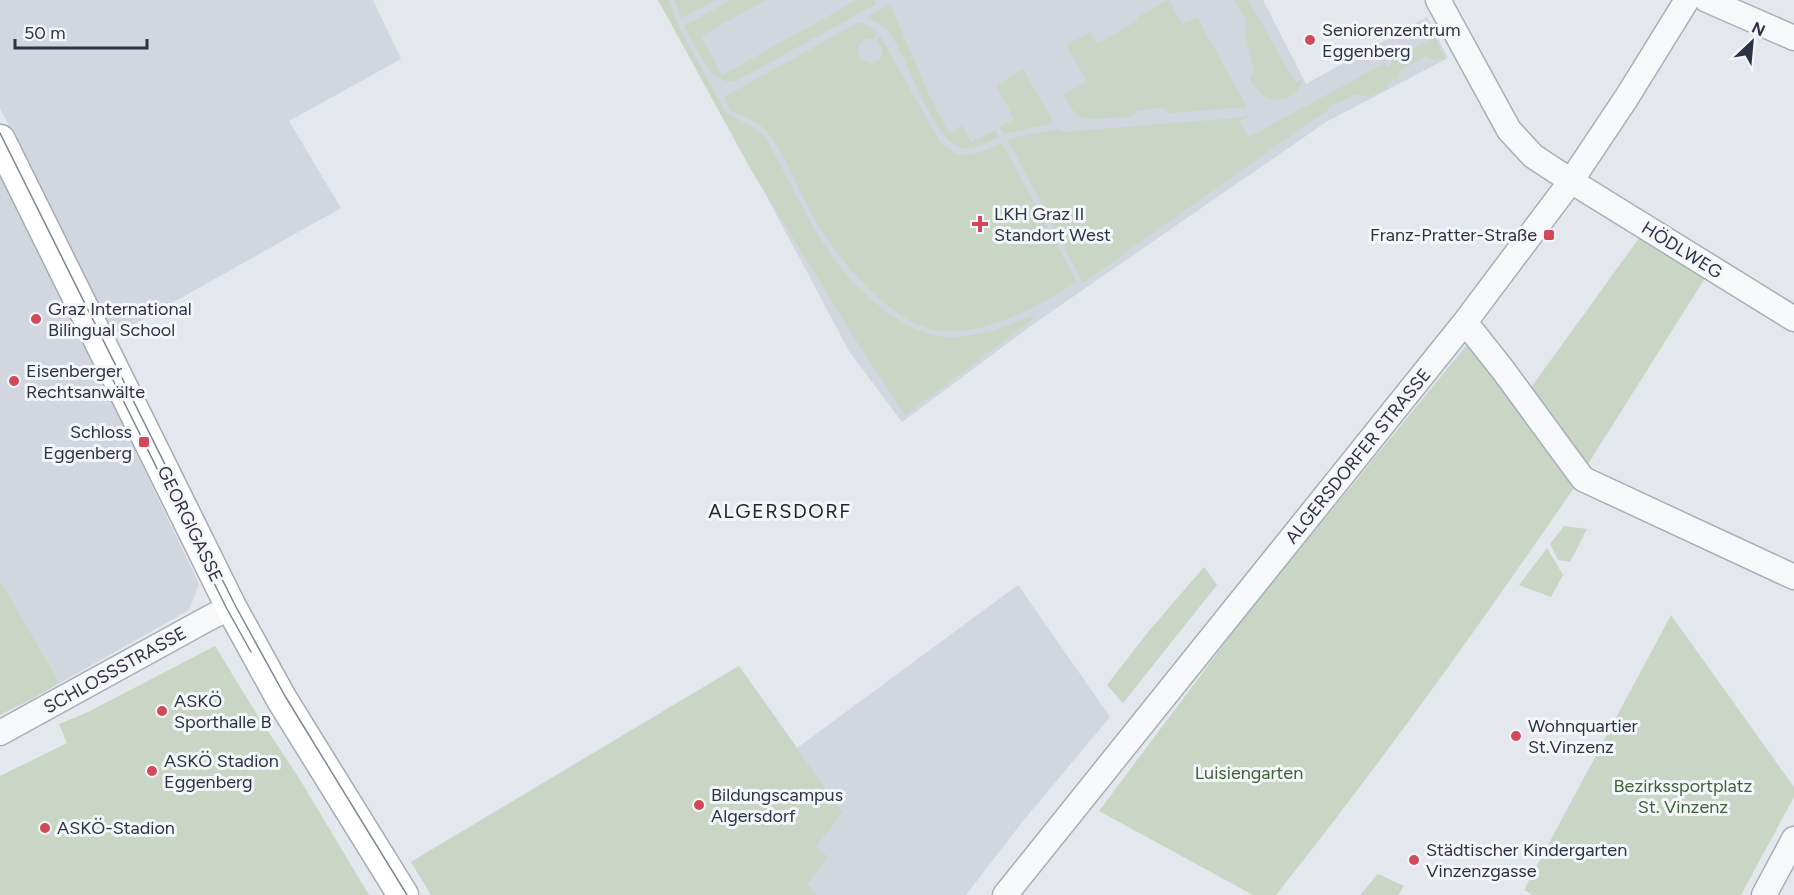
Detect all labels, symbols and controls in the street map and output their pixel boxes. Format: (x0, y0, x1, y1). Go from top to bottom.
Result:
scale bar (15, 12, 147, 50)
north arrow (1722, 12, 1782, 72)
text: N (1749, 18, 1768, 40)
place label: Seniorenzentrum Eggenberg (1322, 19, 1460, 62)
text: 50 m (24, 22, 66, 44)
marker: Seniorenzentrum Eggenberg (1303, 33, 1317, 47)
place label: LKH Graz II Standort West (994, 203, 1111, 246)
marker: LKH Graz II Standort West (971, 215, 989, 233)
street label: HÖDLWEG (1638, 217, 1727, 284)
place label: Franz-Pratter-Straße (1370, 224, 1537, 246)
marker: Franz-Pratter-Straße (1542, 228, 1556, 242)
place label: Graz International Bilingual School (48, 298, 192, 341)
marker: Graz International Bilingual School (29, 312, 43, 326)
place label: Eisenberger Rechtsanwälte (26, 360, 145, 403)
street label: ALGERSDORFER STRASSE (1280, 364, 1436, 548)
marker: Eisenberger Rechtsanwälte (7, 374, 21, 388)
place label: Schloss Eggenberg (43, 421, 132, 464)
marker: Schloss Eggenberg (137, 435, 151, 449)
street label: GEORGIGASSE (152, 462, 228, 586)
district label: ALGERSDORF (708, 499, 852, 523)
street label: SCHLOSSSTRASSE (40, 622, 190, 718)
place label: ASKÖ Sporthalle B (174, 690, 271, 733)
marker: ASKÖ Sporthalle B (155, 704, 169, 718)
place label: Wohnquartier St.Vinzenz (1528, 715, 1638, 758)
marker: Wohnquartier St.Vinzenz (1509, 729, 1523, 743)
place label: ASKÖ Stadion Eggenberg (164, 750, 279, 793)
park label: Luisiengarten (1195, 762, 1303, 784)
marker: ASKÖ Stadion Eggenberg (145, 764, 159, 778)
park label: Bezirkssportplatz St. Vinzenz (1614, 775, 1753, 818)
place label: Bildungscampus Algersdorf (711, 784, 843, 827)
marker: Bildungscampus Algersdorf (692, 798, 706, 812)
place label: ASKÖ-Stadion (57, 817, 175, 839)
marker: ASKÖ-Stadion (38, 821, 52, 835)
place label: Städtischer Kindergarten Vinzenzgasse (1426, 839, 1627, 882)
marker: Städtischer Kindergarten Vinzenzgasse (1407, 853, 1421, 867)

